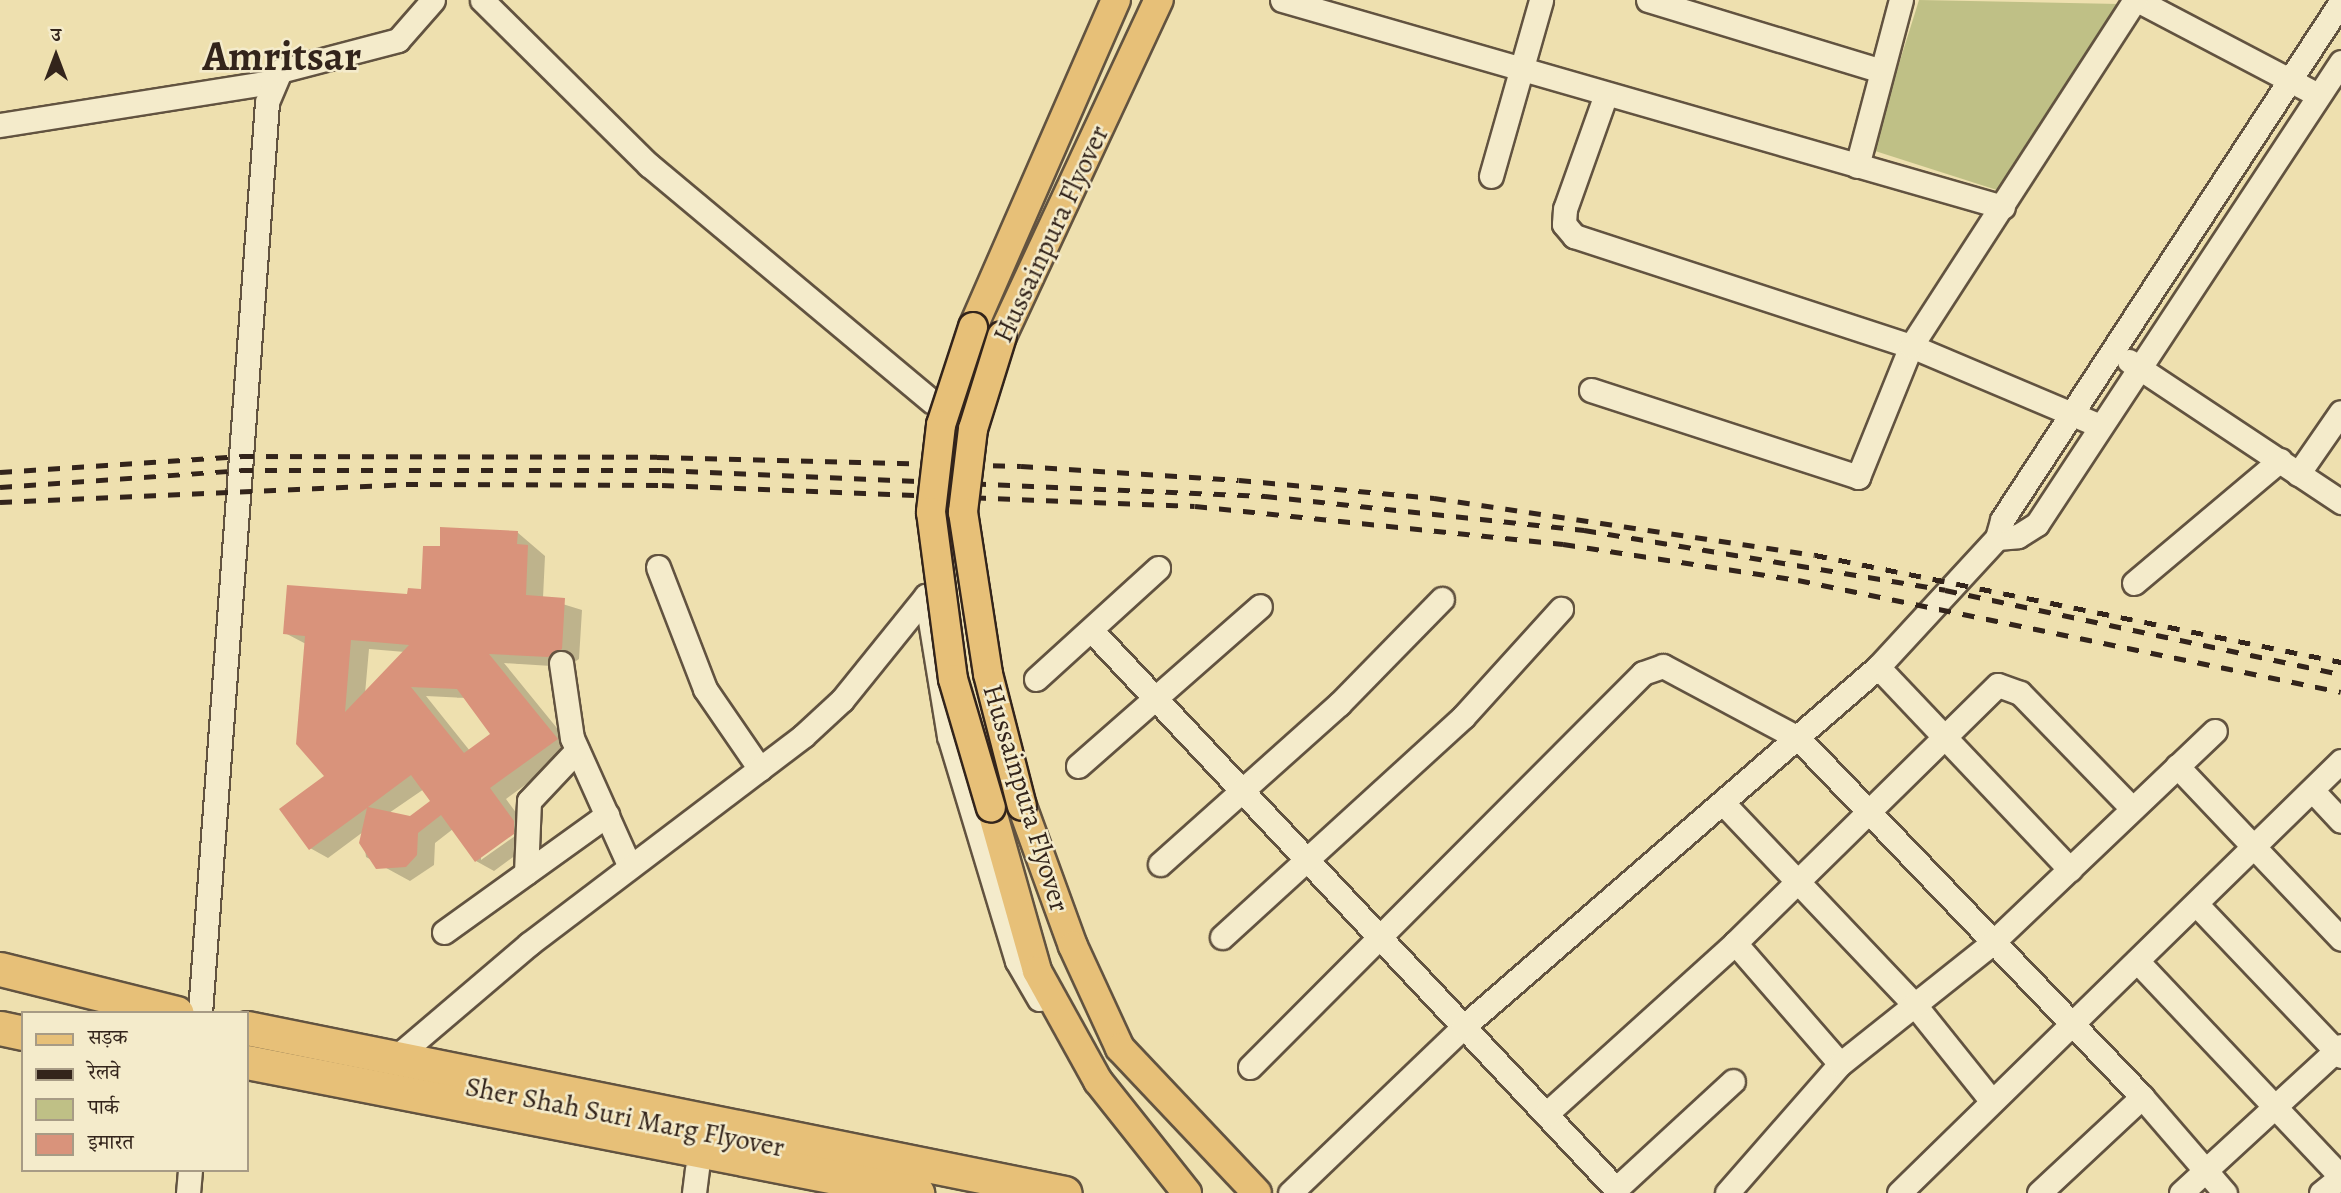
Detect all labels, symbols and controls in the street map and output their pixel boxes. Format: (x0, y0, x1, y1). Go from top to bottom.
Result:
north arrow (21, 21, 91, 91)
text: उ (51, 22, 61, 48)
district label: Amritsar (203, 31, 361, 81)
street label: Hussainpura Flyover (986, 120, 1116, 348)
street label: Hussainpura Flyover (975, 680, 1077, 916)
legend (21, 1011, 248, 1172)
text: सड़क (88, 1023, 127, 1051)
text: रेलवे (88, 1058, 120, 1086)
street label: Sher Shah Suri Marg Flyover (463, 1070, 787, 1164)
text: पार्क (88, 1093, 119, 1121)
text: इमारत (88, 1128, 134, 1156)

